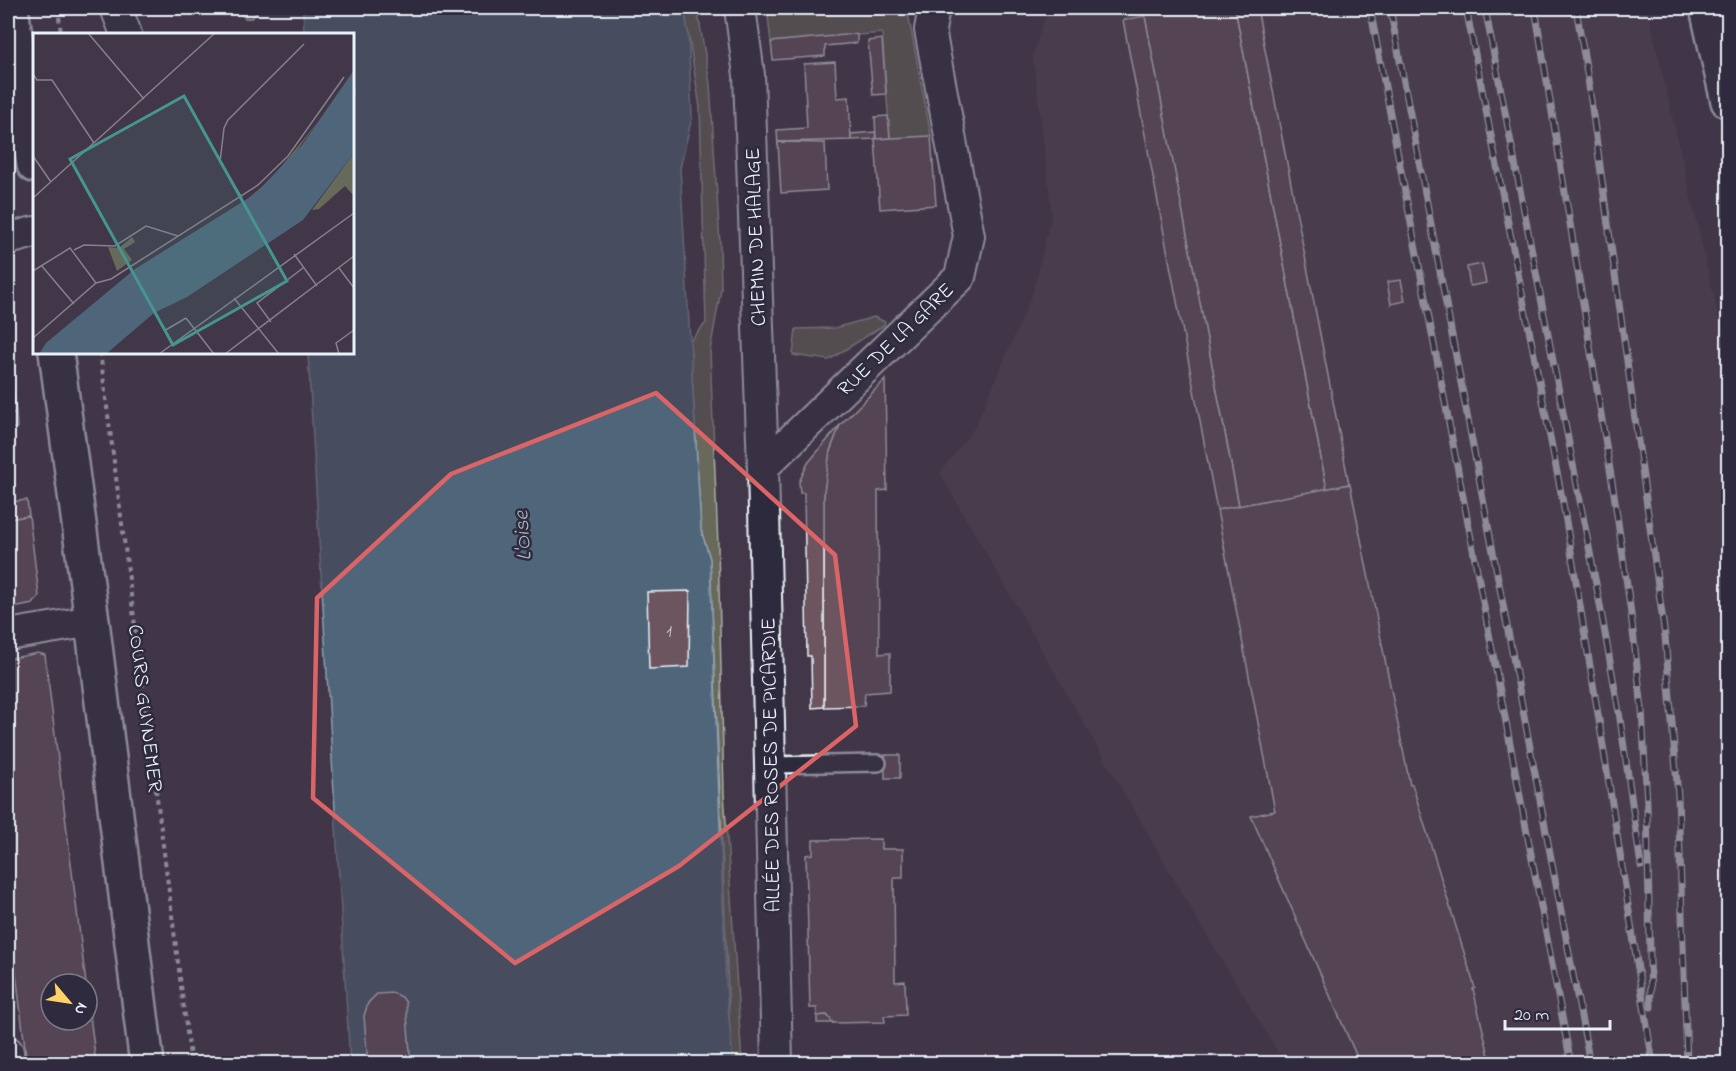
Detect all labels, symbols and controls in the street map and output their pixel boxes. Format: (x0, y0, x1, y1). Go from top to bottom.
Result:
inset map (33, 33, 354, 354)
street label: CHEMIN DE HALAGE (739, 147, 775, 327)
street label: RUE DE LA GARE (831, 277, 962, 404)
water label: L'Oise (506, 509, 542, 562)
street label: ALLÉE DES ROSES DE PICARDIE (754, 617, 790, 913)
house number: 1 (666, 619, 672, 645)
street label: COURS GUYNEMER (119, 623, 169, 794)
north arrow (39, 972, 99, 1032)
scale bar (1505, 993, 1610, 1031)
text: N (67, 998, 93, 1019)
text: 20 m (1514, 1003, 1549, 1029)

